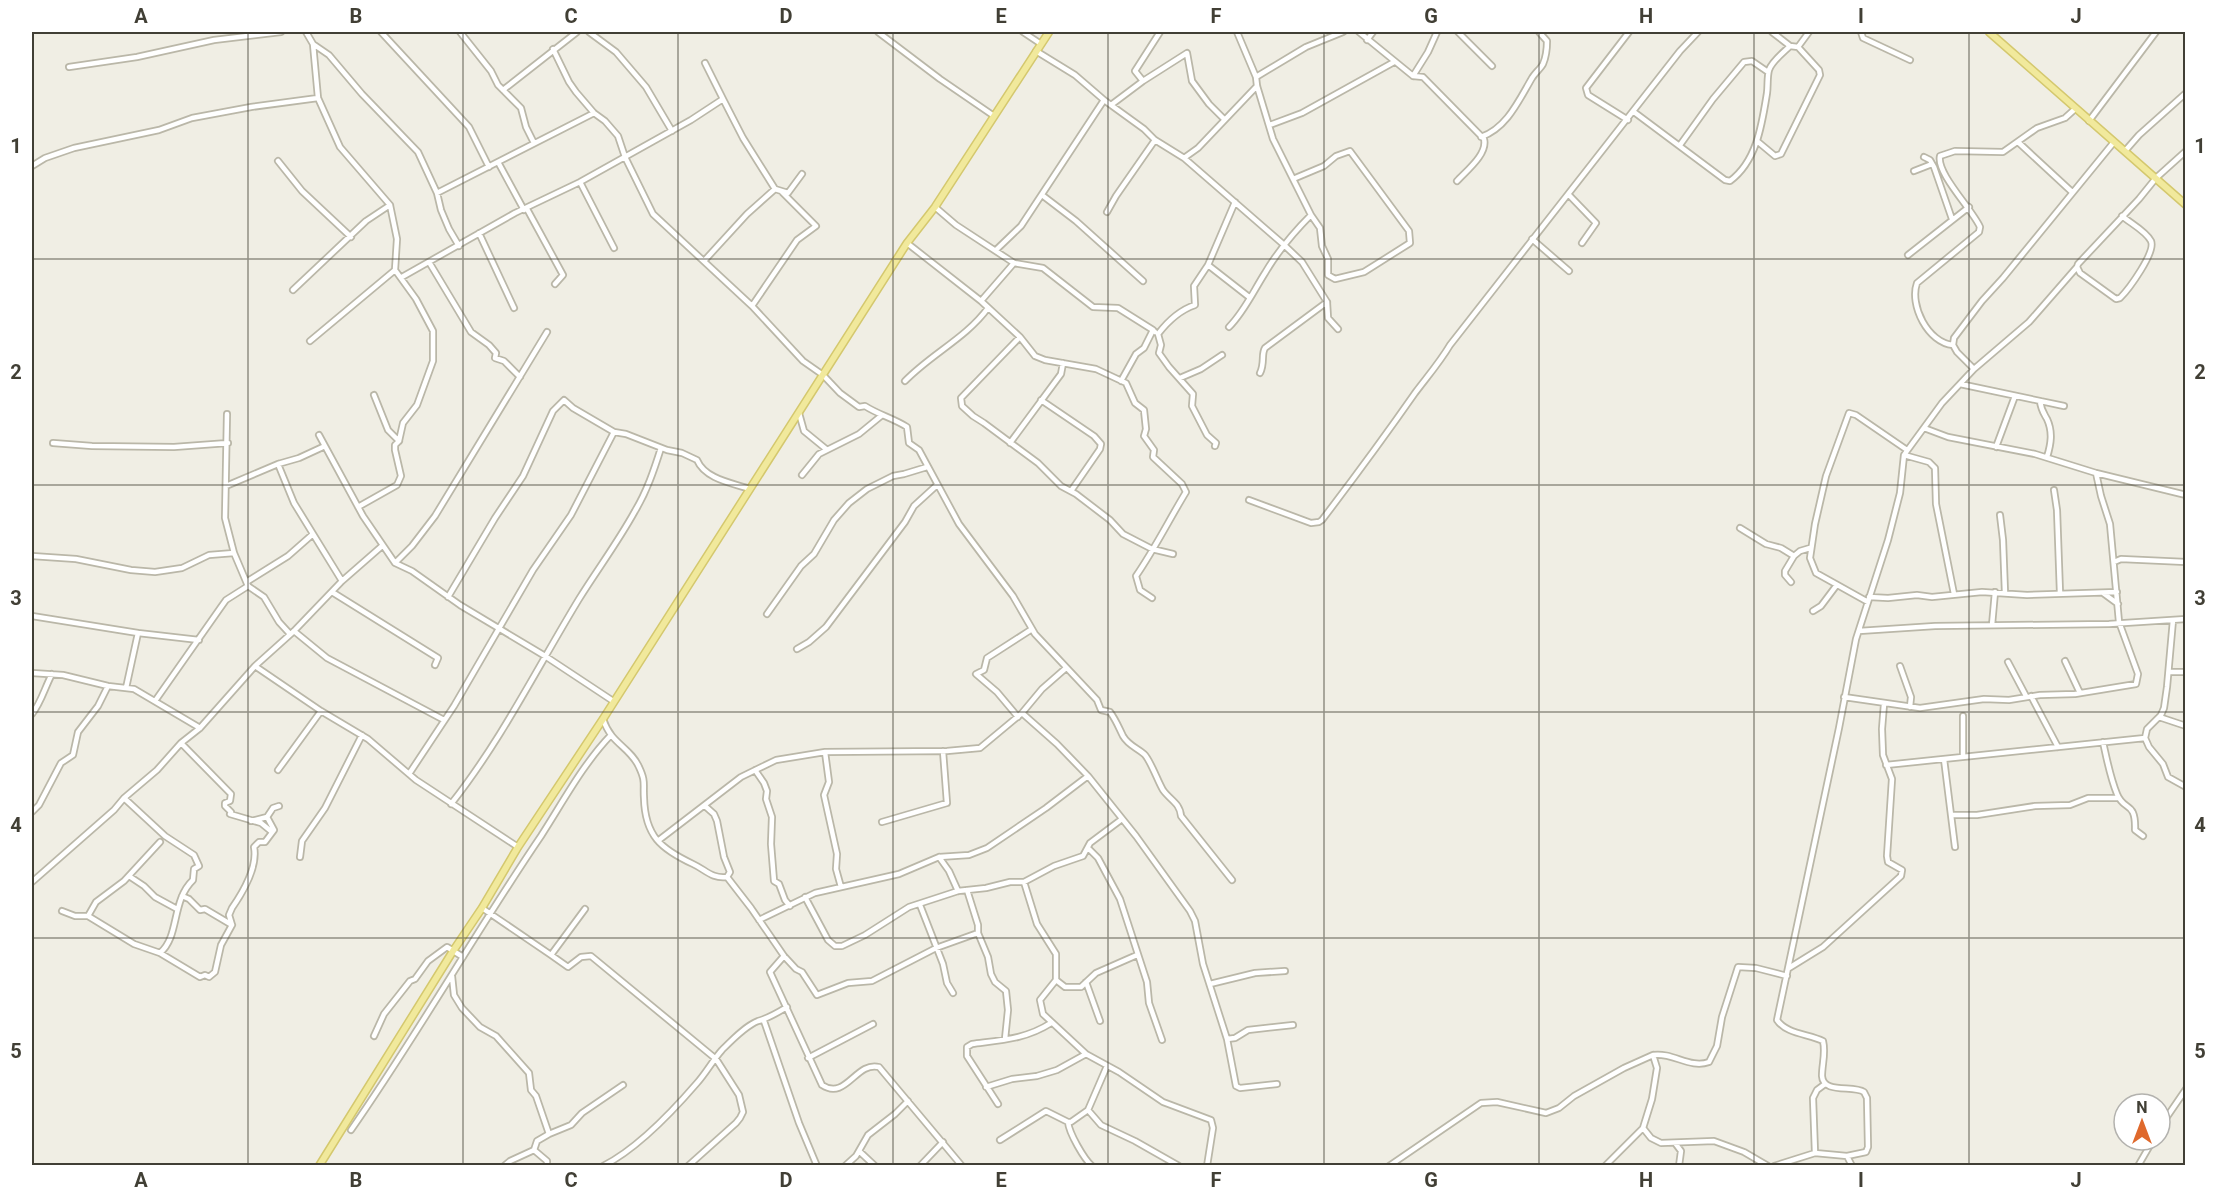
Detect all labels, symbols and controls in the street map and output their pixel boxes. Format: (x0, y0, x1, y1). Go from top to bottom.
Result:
text: A (134, 4, 148, 28)
text: B (350, 4, 362, 28)
text: C (564, 4, 578, 28)
text: D (780, 4, 793, 28)
text: E (995, 4, 1007, 28)
text: F (1211, 4, 1222, 28)
text: G (1424, 4, 1438, 28)
text: H (1639, 4, 1653, 28)
text: I (1858, 4, 1864, 28)
text: J (2070, 4, 2082, 28)
text: 1 (10, 134, 22, 158)
text: 1 (2194, 134, 2206, 158)
text: 2 (10, 360, 22, 384)
text: 2 (2194, 360, 2206, 384)
text: 3 (10, 586, 22, 610)
text: 3 (2194, 586, 2206, 610)
text: 4 (10, 813, 22, 837)
text: 4 (2194, 813, 2206, 837)
text: 5 (10, 1039, 22, 1063)
text: 5 (2194, 1039, 2206, 1063)
north arrow (2112, 1092, 2172, 1152)
text: N (2136, 1098, 2148, 1117)
text: A (134, 1168, 148, 1192)
text: B (350, 1168, 362, 1192)
text: C (564, 1168, 578, 1192)
text: D (780, 1168, 793, 1192)
text: E (995, 1168, 1007, 1192)
text: F (1211, 1168, 1222, 1192)
text: G (1424, 1168, 1438, 1192)
text: H (1639, 1168, 1653, 1192)
text: I (1858, 1168, 1864, 1192)
text: J (2070, 1168, 2082, 1192)

